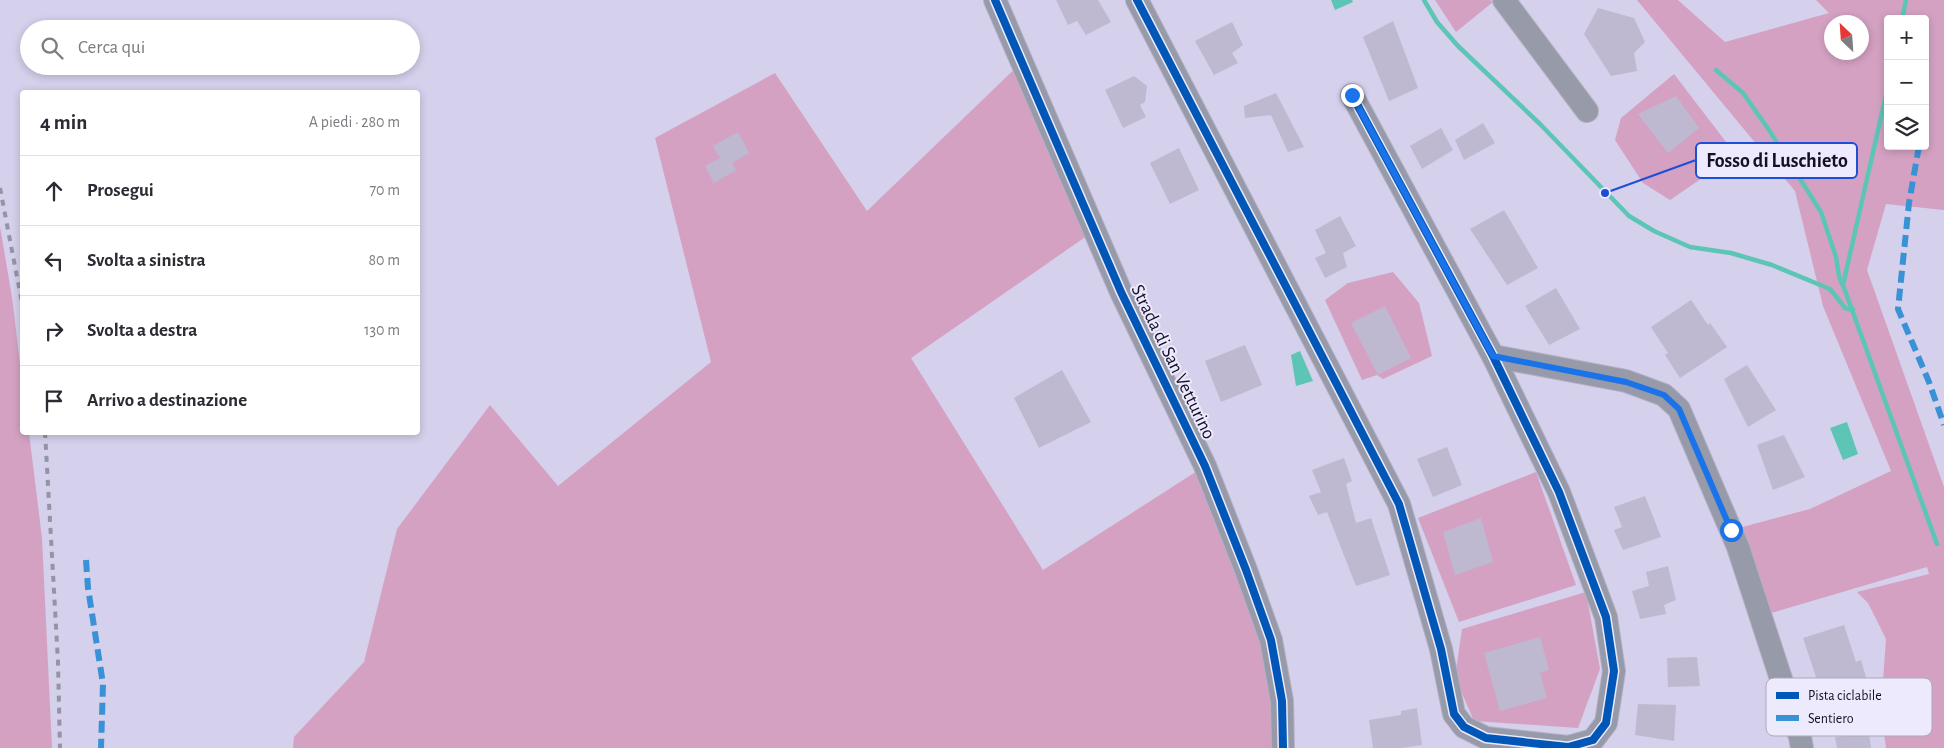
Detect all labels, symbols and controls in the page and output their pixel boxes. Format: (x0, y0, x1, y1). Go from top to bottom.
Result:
north arrow (1824, 15, 1869, 60)
map controls (1884, 15, 1929, 150)
button: + (1884, 15, 1929, 60)
search box (20, 20, 420, 75)
icon: search (38, 34, 66, 62)
text: Cerca qui (78, 38, 145, 57)
button: − (1884, 60, 1929, 105)
route end (1341, 84, 1364, 107)
button: layers (1884, 105, 1929, 150)
text: 4 min (40, 112, 87, 133)
text: A piedi · 280 m (309, 114, 400, 130)
callout: Fosso di Luschieto (1696, 143, 1857, 178)
text: Fosso di Luschieto (1706, 151, 1848, 171)
icon: ahead (40, 177, 68, 205)
text: Prosegui (87, 181, 154, 200)
text: 70 m (369, 182, 400, 198)
icon: left (40, 247, 68, 275)
text: Svolta a sinistra (87, 251, 206, 270)
text: 80 m (369, 252, 400, 268)
street label: Strada di San Vetturino (1127, 282, 1219, 442)
icon: right (40, 317, 68, 345)
text: Svolta a destra (87, 321, 197, 340)
text: 130 m (364, 322, 400, 338)
icon: arrive (40, 387, 68, 415)
text: Arrivo a destinazione (87, 391, 247, 410)
route start (1720, 519, 1743, 542)
legend (1766, 678, 1932, 736)
text: Pista ciclabile (1808, 689, 1882, 703)
text: Sentiero (1808, 712, 1854, 726)

